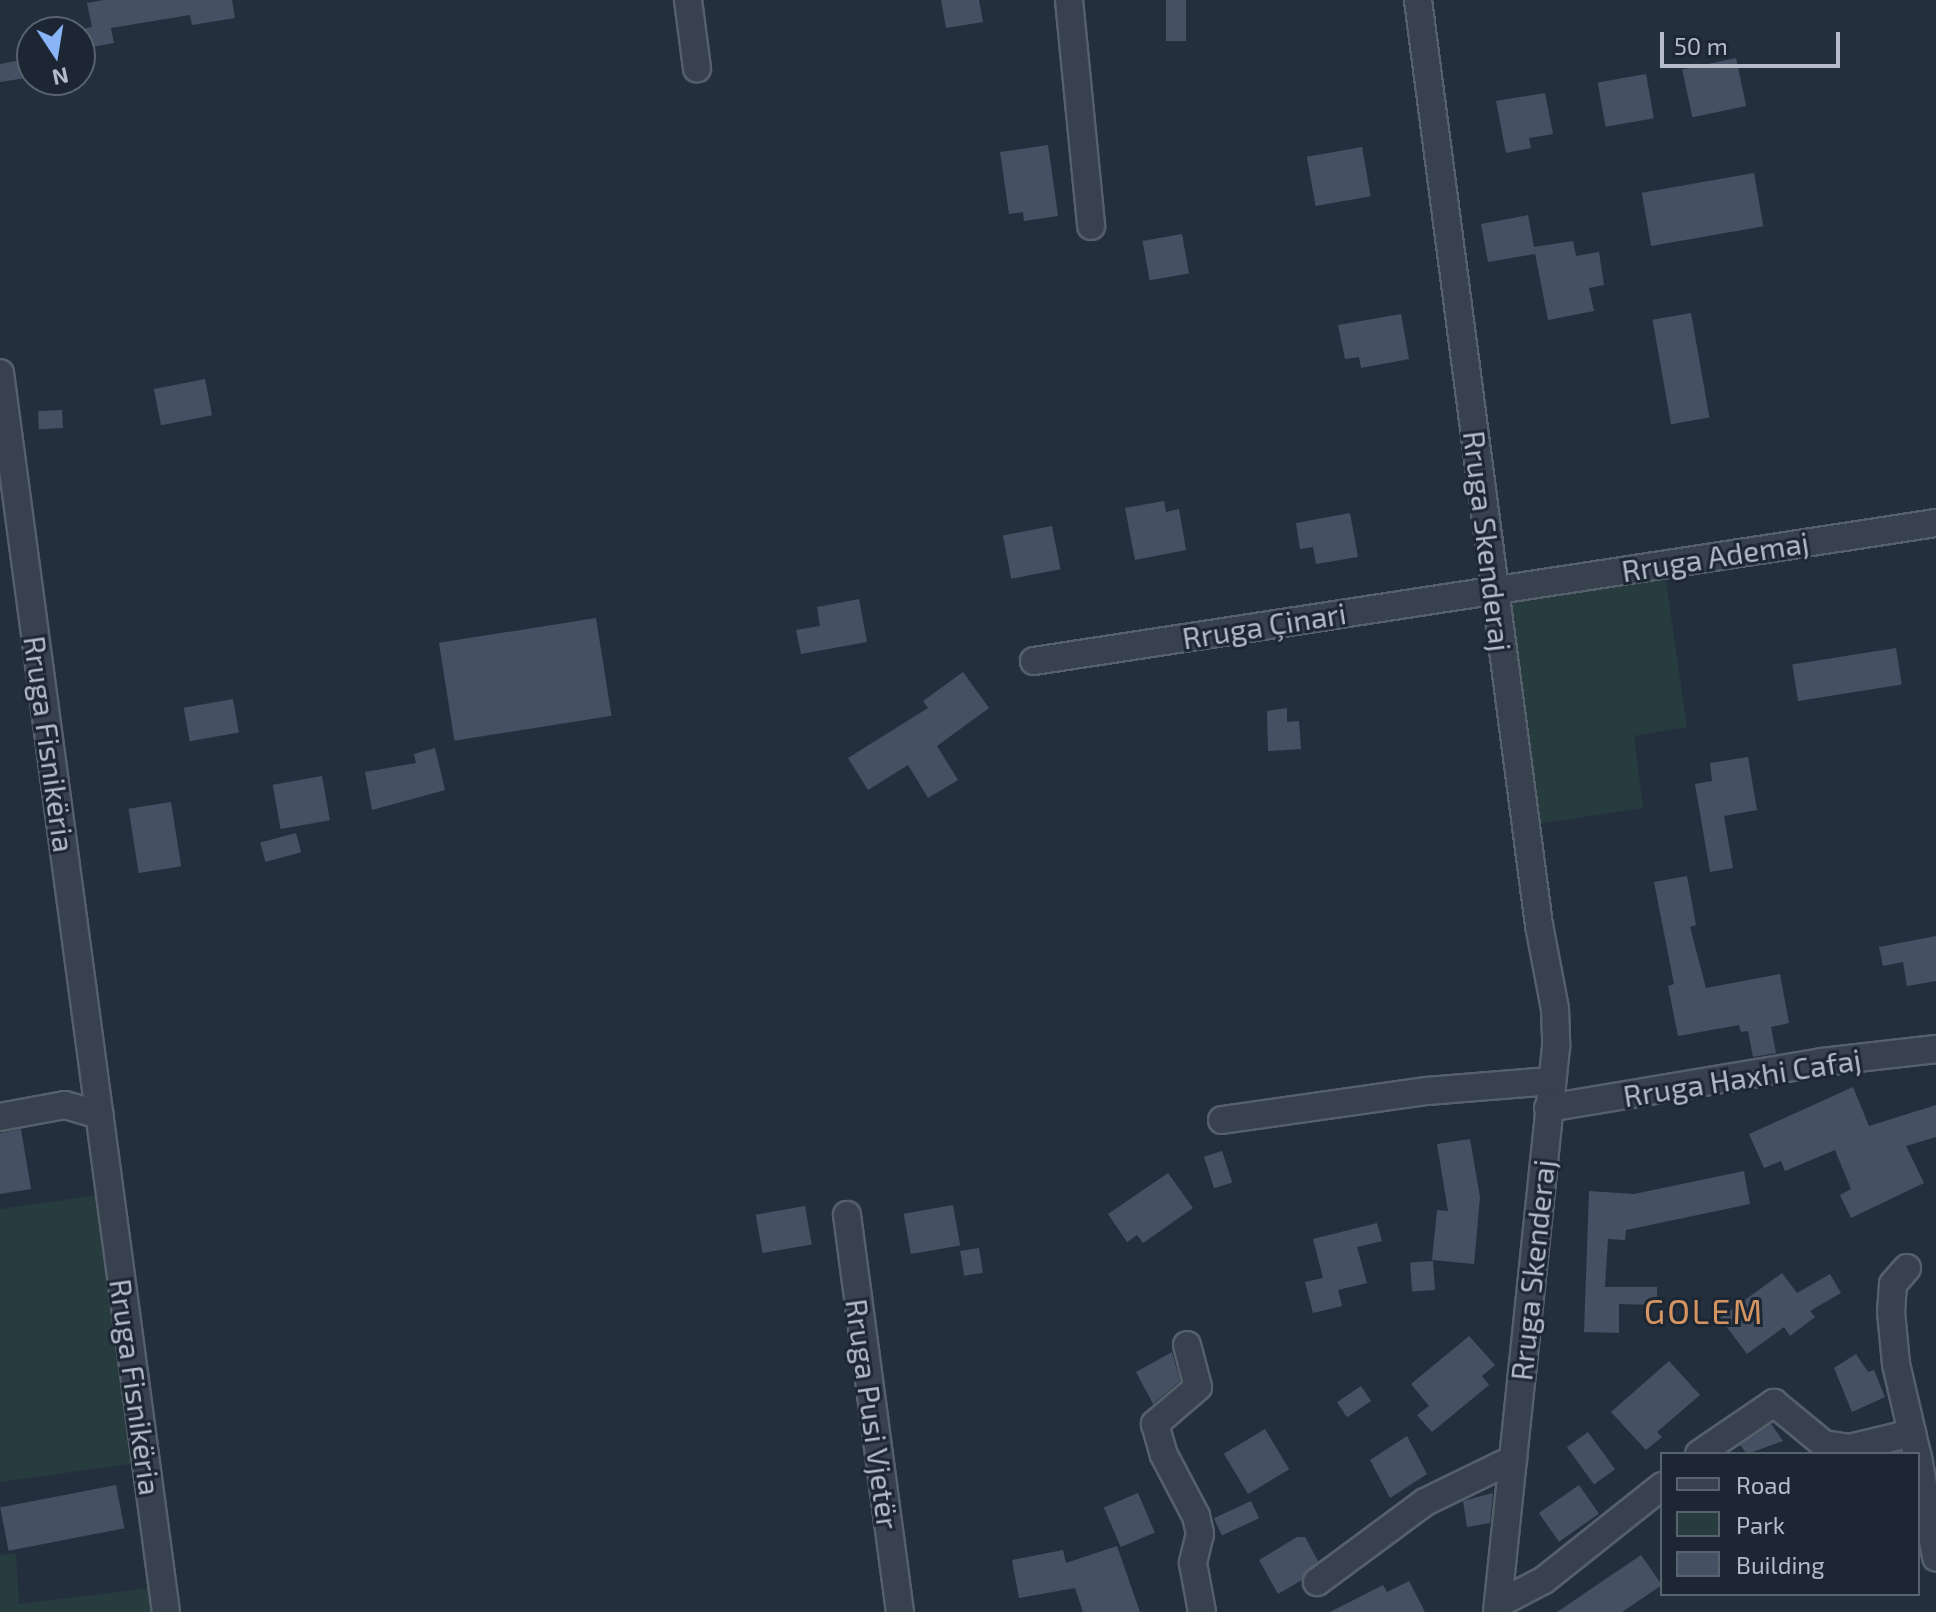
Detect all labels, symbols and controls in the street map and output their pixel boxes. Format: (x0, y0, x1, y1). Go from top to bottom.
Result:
north arrow (16, 16, 96, 96)
scale bar (1664, 16, 1844, 66)
text: 50 m (1674, 31, 1728, 60)
text: N (50, 63, 71, 92)
street label: Rruga Skenderaj (1457, 429, 1519, 653)
street label: Rruga Ademaj (1619, 523, 1811, 589)
street label: Rruga Çinari (1180, 594, 1348, 656)
street label: Rruga Fisnikëria (17, 634, 83, 854)
street label: Rruga Haxhi Cafaj (1621, 1040, 1863, 1114)
street label: Rruga Skenderaj (1503, 1158, 1561, 1382)
street label: Rruga Fisnikëria (103, 1277, 169, 1497)
district label: GOLEM (1644, 1291, 1764, 1331)
street label: Rruga Pusi Vjetër (839, 1296, 907, 1532)
legend (1660, 1452, 1920, 1596)
text: Road (1736, 1470, 1791, 1499)
text: Park (1736, 1510, 1785, 1539)
text: Building (1736, 1550, 1825, 1579)

